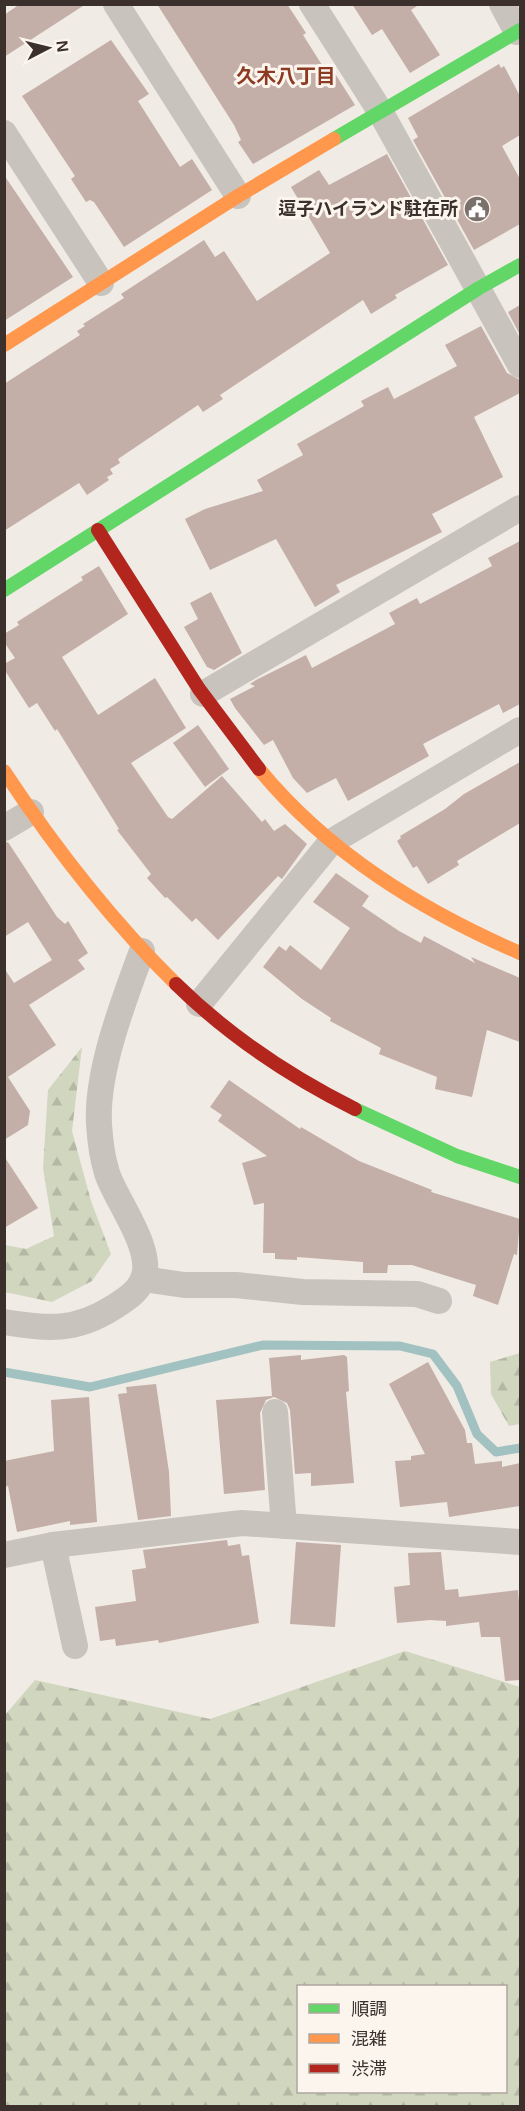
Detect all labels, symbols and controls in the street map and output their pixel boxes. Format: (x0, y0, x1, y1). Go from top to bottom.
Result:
north arrow (18, 18, 78, 78)
text: N (53, 39, 72, 53)
district label: 久木八丁目 (236, 65, 336, 87)
public building icon: 逗子ハイランド駐在所 (462, 194, 492, 224)
place label: 逗子ハイランド駐在所 (278, 199, 458, 219)
legend (297, 1985, 507, 2093)
text: 順調 (351, 1999, 387, 2019)
text: 混雑 (351, 2029, 387, 2049)
text: 渋滞 (351, 2059, 387, 2079)

